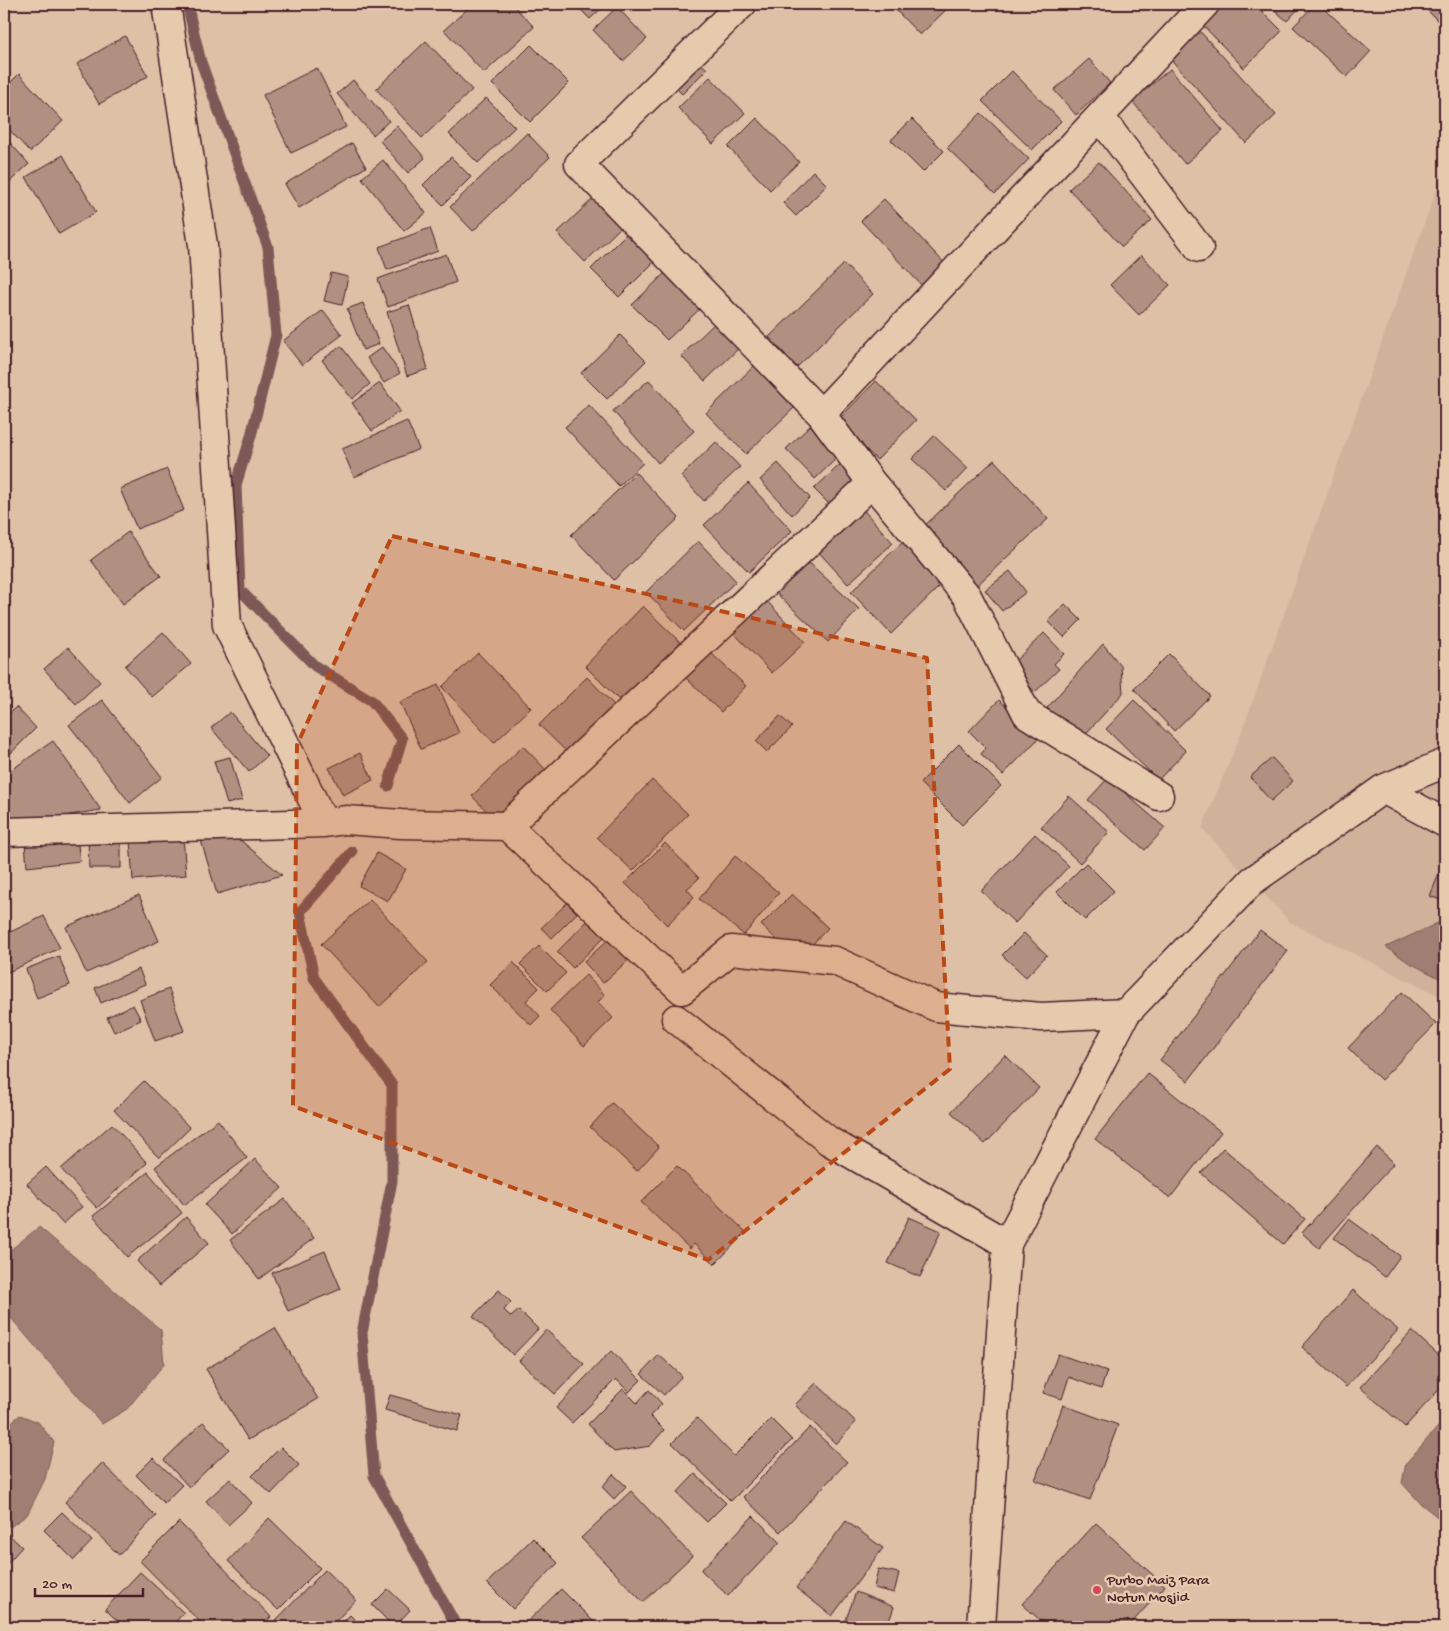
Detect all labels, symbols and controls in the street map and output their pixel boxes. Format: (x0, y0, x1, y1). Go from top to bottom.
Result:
scale bar (35, 1566, 142, 1598)
place label: Purbo Maiz Para Notun Mosjid (1106, 1572, 1210, 1607)
text: 20 m (42, 1576, 72, 1594)
marker: Purbo Maiz Para Notun Mosjid (1091, 1584, 1103, 1596)

